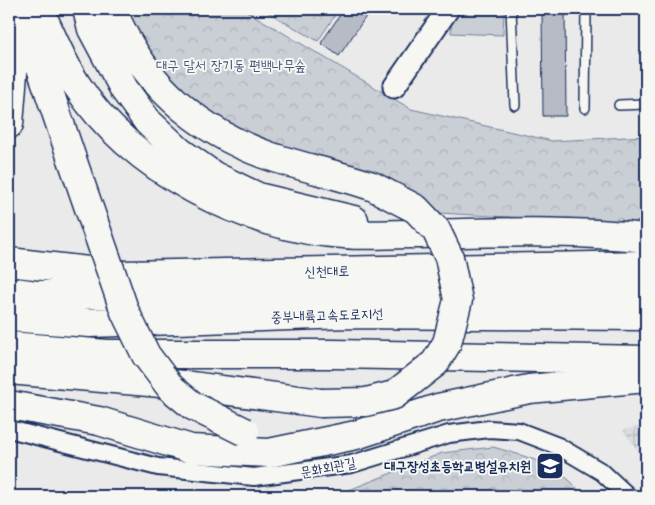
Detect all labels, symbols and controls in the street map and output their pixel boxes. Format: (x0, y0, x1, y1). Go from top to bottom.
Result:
park label: 대구 달서 장기동 편백나무숲 (156, 56, 306, 74)
street label: 신천대로 (304, 262, 350, 280)
street label: 중부내륙고속도로지선 (270, 304, 384, 326)
school or university icon: 대구장성초등학교병설유치원 (535, 451, 565, 481)
street label: 문화회관길 (299, 453, 358, 481)
place label: 대구장성초등학교병설유치원 (384, 457, 531, 475)

